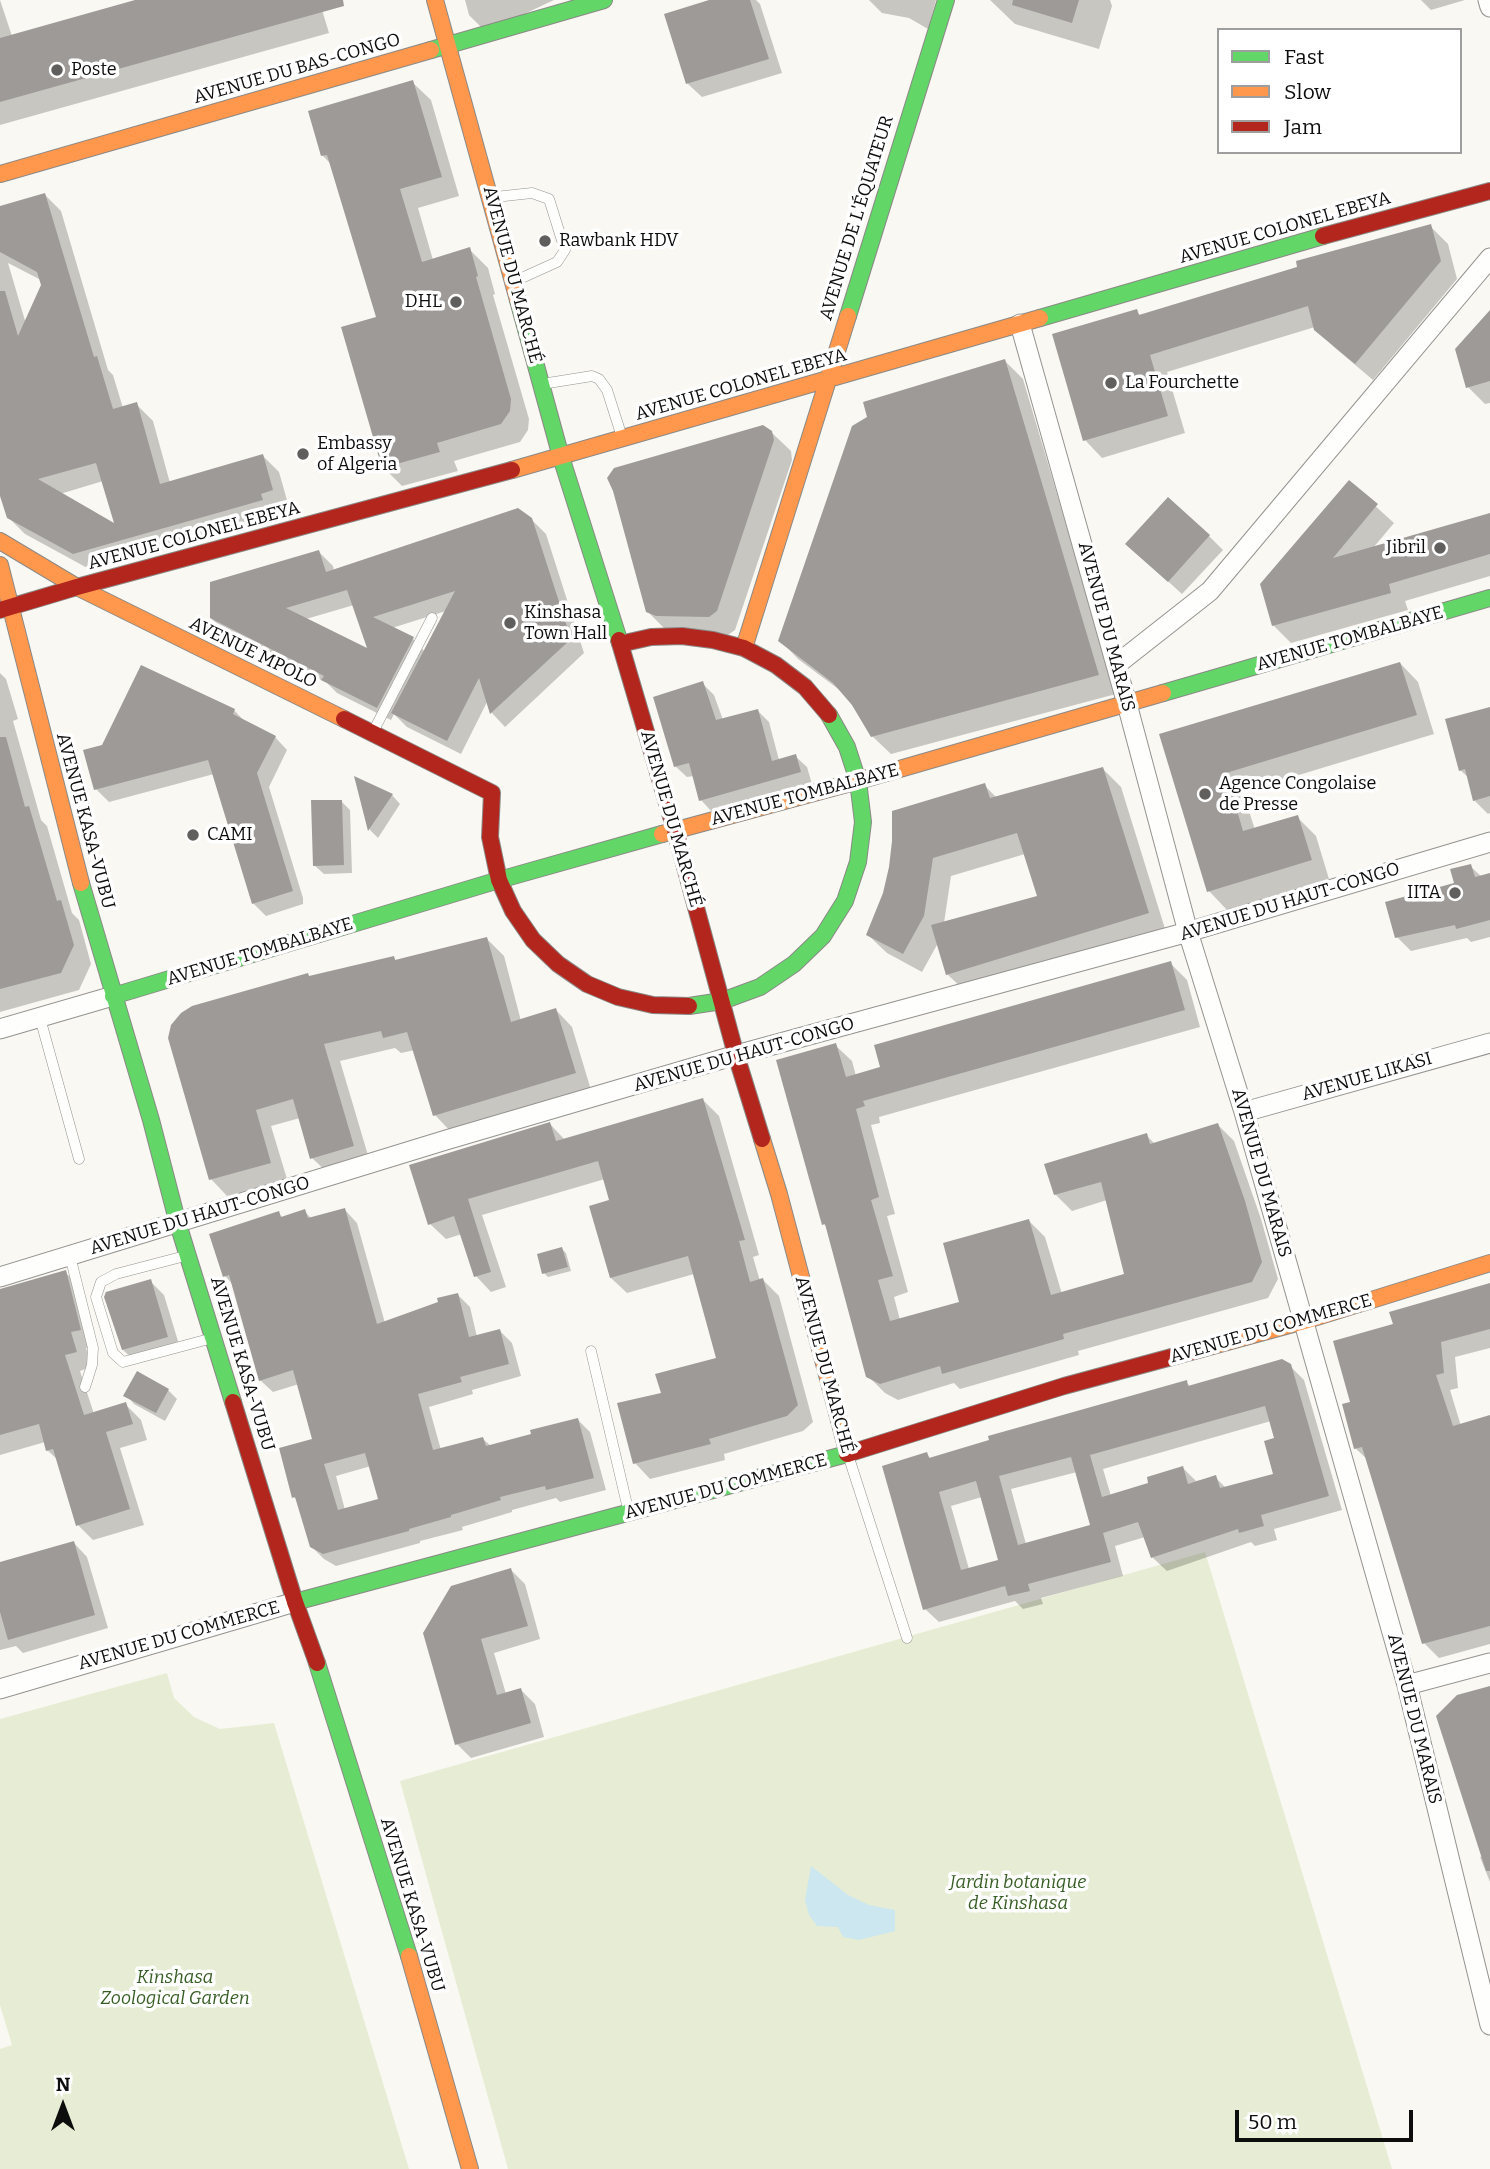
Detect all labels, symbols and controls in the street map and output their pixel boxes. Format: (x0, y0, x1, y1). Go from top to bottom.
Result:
legend (1217, 28, 1462, 154)
street label: AVENUE DU BAS-CONGO (191, 29, 403, 109)
text: Fast (1284, 44, 1324, 70)
place label: Poste (71, 59, 117, 81)
marker: Poste (49, 62, 65, 78)
text: Slow (1284, 79, 1331, 105)
street label: AVENUE DE L'ÉQUATEUR (816, 113, 898, 323)
text: Jam (1284, 114, 1322, 140)
street label: AVENUE DU MARCHÉ (478, 184, 546, 366)
street label: AVENUE COLONEL EBEYA (1177, 187, 1393, 269)
place label: Rawbank HDV (559, 230, 678, 252)
marker: Rawbank HDV (537, 233, 553, 249)
place label: DHL (405, 291, 442, 313)
marker: DHL (448, 294, 464, 310)
street label: AVENUE COLONEL EBEYA (633, 344, 849, 426)
place label: La Fourchette (1125, 372, 1239, 394)
marker: La Fourchette (1103, 375, 1119, 391)
place label: Embassy of Algeria (317, 433, 397, 476)
marker: Embassy of Algeria (295, 446, 311, 462)
street label: AVENUE COLONEL EBEYA (86, 497, 302, 575)
place label: Jibril (1386, 537, 1426, 559)
street label: AVENUE DU MARAIS (1073, 540, 1139, 714)
marker: Jibril (1432, 540, 1448, 556)
place label: Kinshasa Town Hall (524, 602, 607, 644)
street label: AVENUE TOMBALBAYE (1254, 602, 1446, 676)
street label: AVENUE MPOLO (186, 613, 320, 693)
marker: Kinshasa Town Hall (502, 615, 518, 631)
street label: AVENUE DU MARCHÉ (635, 728, 707, 910)
street label: AVENUE KASA-VUBU (51, 731, 119, 911)
street label: AVENUE TOMBALBAYE (709, 760, 901, 830)
place label: Agence Congolaise de Presse (1219, 773, 1376, 816)
marker: Agence Congolaise de Presse (1197, 786, 1213, 802)
place label: CAMI (207, 824, 253, 846)
marker: CAMI (185, 827, 201, 843)
street label: AVENUE DU HAUT-CONGO (1177, 858, 1403, 946)
place label: IITA (1407, 882, 1441, 904)
marker: IITA (1447, 885, 1463, 901)
street label: AVENUE TOMBALBAYE (164, 913, 356, 991)
street label: AVENUE DU HAUT-CONGO (631, 1013, 857, 1097)
street label: AVENUE LIKASI (1299, 1048, 1435, 1106)
street label: AVENUE DU MARAIS (1227, 1086, 1295, 1260)
street label: AVENUE DU HAUT-CONGO (87, 1172, 313, 1260)
street label: AVENUE KASA-VUBU (205, 1274, 279, 1454)
street label: AVENUE DU MARCHÉ (790, 1274, 858, 1456)
street label: AVENUE DU COMMERCE (1168, 1290, 1374, 1368)
street label: AVENUE DU COMMERCE (622, 1450, 830, 1524)
street label: AVENUE DU COMMERCE (76, 1597, 282, 1675)
street label: AVENUE DU MARAIS (1382, 1632, 1446, 1806)
street label: AVENUE KASA-VUBU (375, 1815, 449, 1995)
park label: Jardin botanique de Kinshasa (950, 1872, 1086, 1914)
park label: Kinshasa Zoological Garden (100, 1967, 250, 2010)
north arrow (28, 2071, 98, 2141)
text: N (56, 2073, 70, 2096)
scale bar (1238, 2096, 1416, 2140)
text: 50 m (1248, 2109, 1297, 2135)

